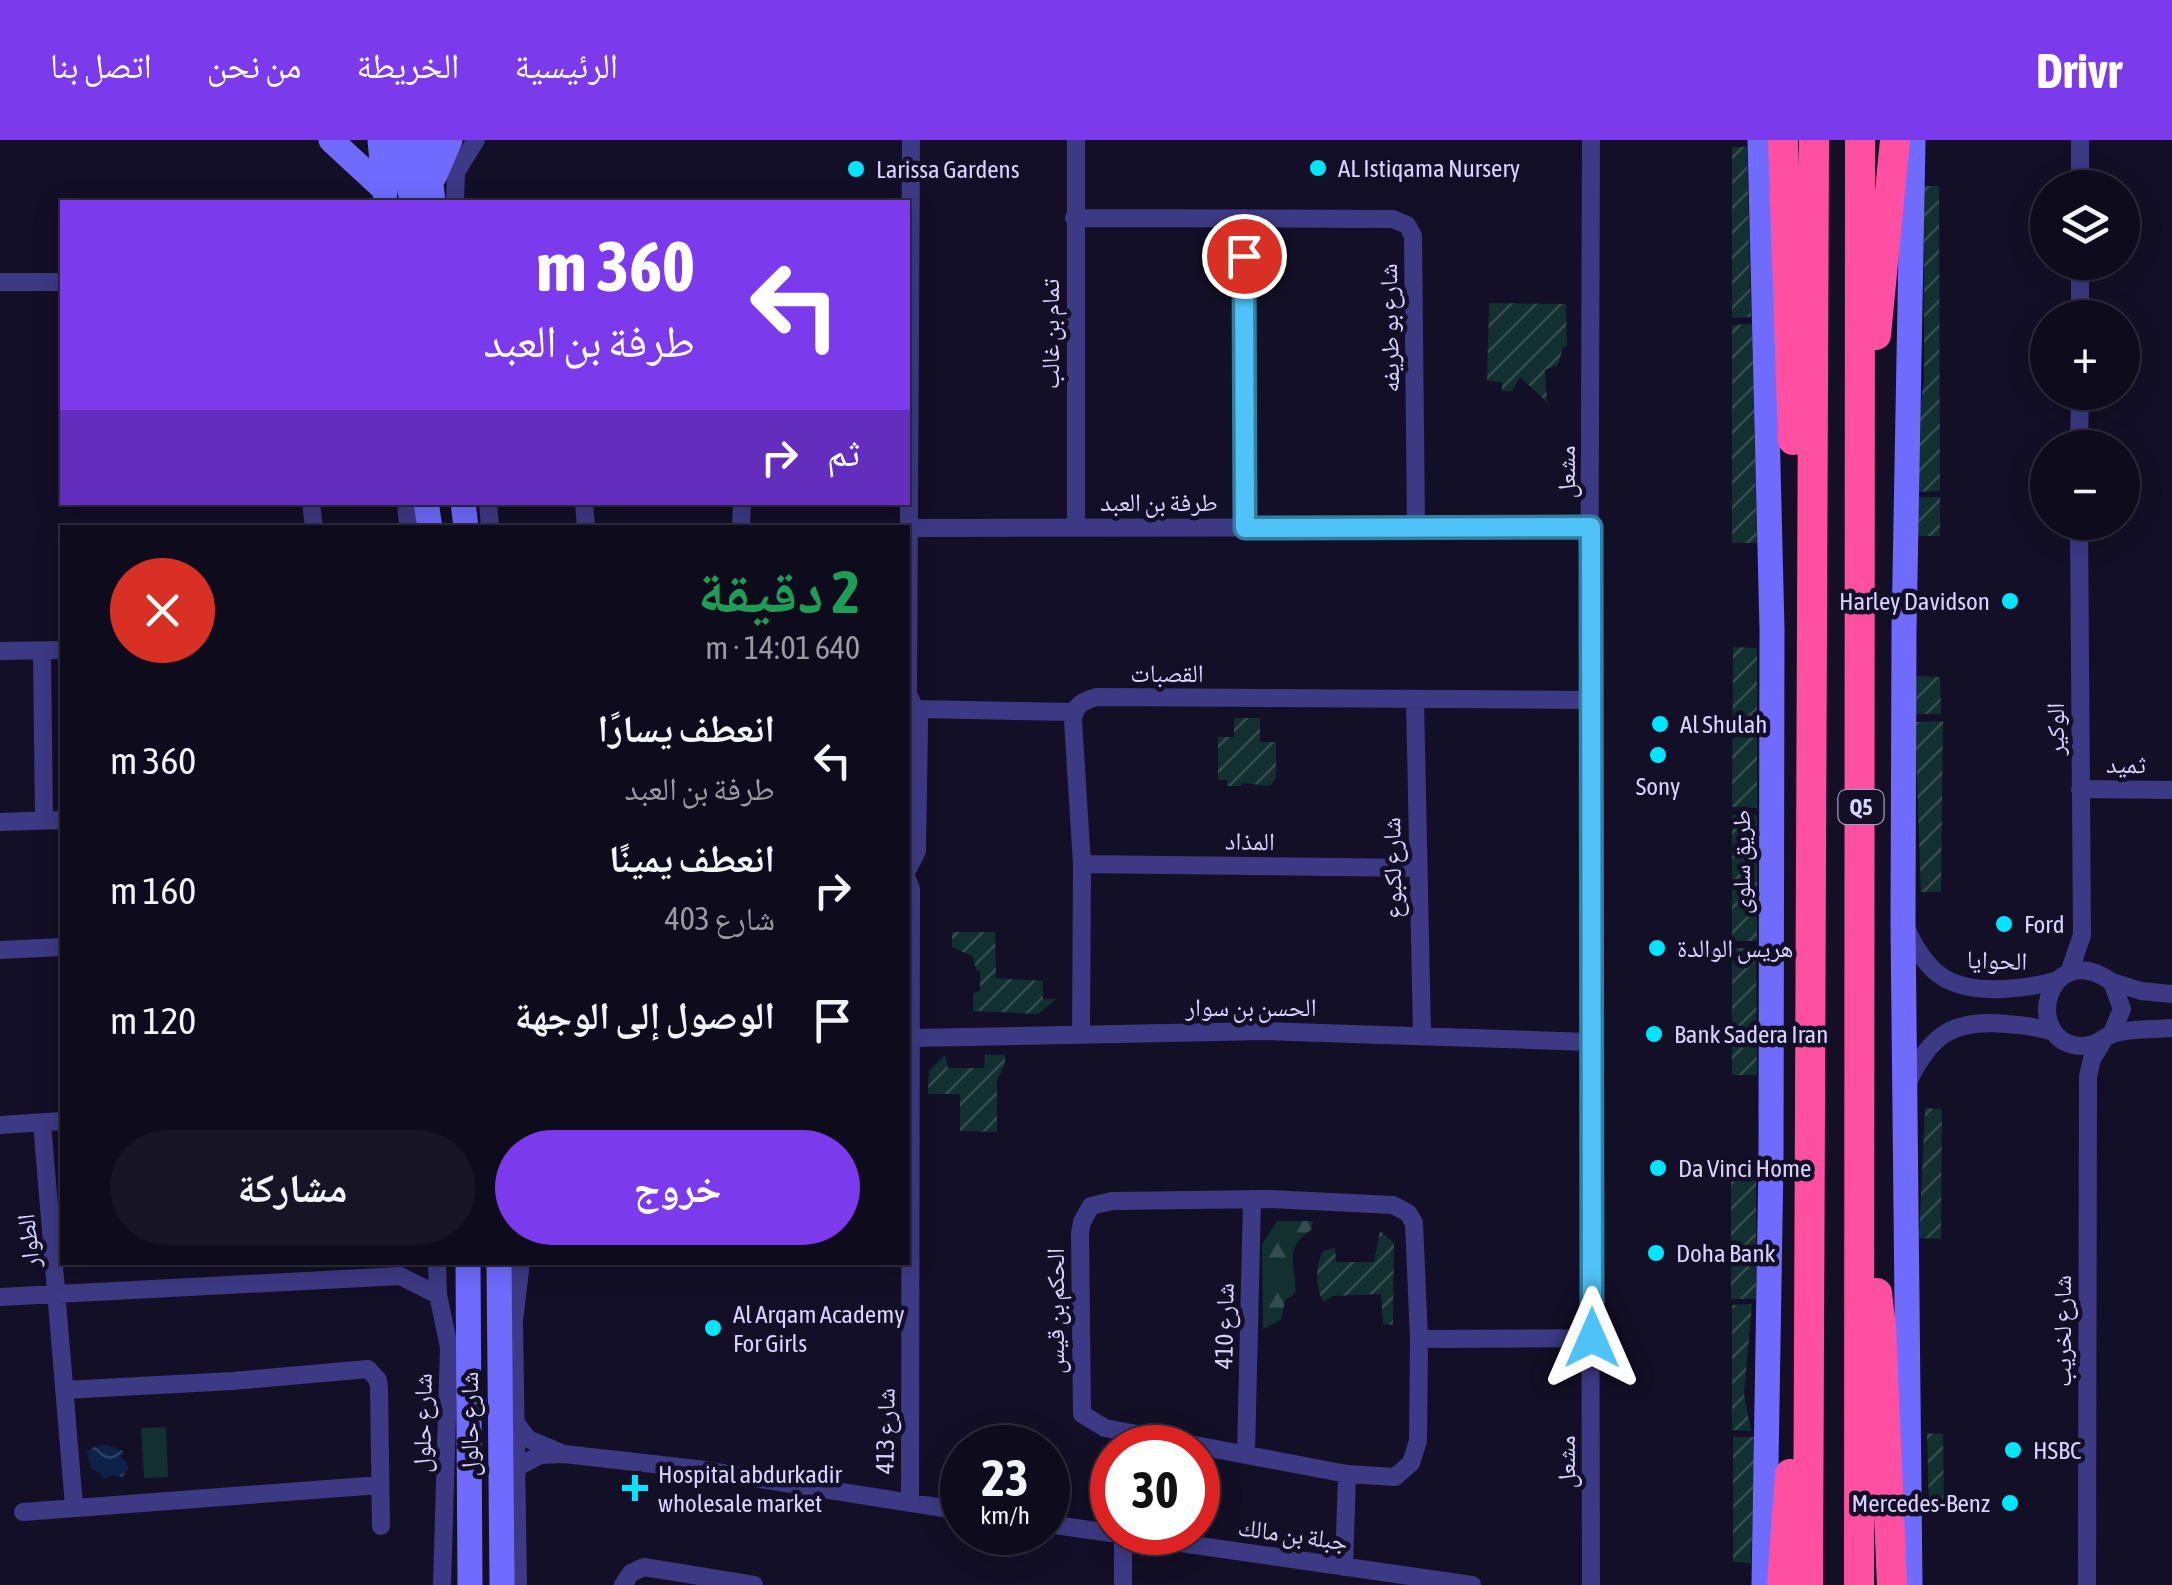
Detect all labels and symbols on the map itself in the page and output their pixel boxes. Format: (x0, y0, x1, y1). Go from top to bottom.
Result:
place label: AL Istiqama Nursery (1338, 154, 1520, 182)
place label: Larissa Gardens (876, 155, 1020, 183)
marker: AL Istiqama Nursery (1307, 157, 1329, 179)
marker: Larissa Gardens (845, 158, 867, 180)
pin (1202, 214, 1287, 299)
street label: شارع بو طريفه (1374, 263, 1406, 393)
street label: تمام بن غالب (1036, 279, 1067, 389)
street label: مشعل (1552, 445, 1582, 499)
street label: طرفة بن العبد (1100, 488, 1218, 518)
place label: Harley Davidson (1839, 587, 1990, 615)
marker: Harley Davidson (1999, 590, 2021, 612)
street label: القصبات (1130, 659, 1204, 688)
street label: الوكير (2041, 703, 2069, 756)
place label: Al Shulah (1680, 710, 1767, 738)
marker: Al Shulah (1649, 713, 1671, 735)
marker: Sony (1647, 744, 1669, 766)
street label: ثميد (2106, 750, 2146, 779)
place label: Sony (1636, 772, 1680, 800)
road number: Q5 (1838, 790, 1884, 824)
street label: طريق سلوى (1727, 810, 1757, 914)
street label: شارع لكبوع (1377, 817, 1409, 919)
street label: المذاد (1225, 827, 1275, 855)
place label: Ford (2024, 910, 2065, 938)
marker: Ford (1993, 913, 2015, 935)
place label: هريس الوالدة (1677, 934, 1793, 964)
marker: هريس الوالدة (1646, 937, 1668, 959)
street label: الحوايا (1966, 945, 2028, 975)
street label: الحسن بن سوار (1184, 993, 1317, 1023)
place label: Bank Sadera Iran (1674, 1020, 1828, 1048)
marker: Bank Sadera Iran (1643, 1023, 1665, 1045)
place label: Da Vinci Home (1678, 1154, 1811, 1182)
marker: Da Vinci Home (1647, 1157, 1669, 1179)
street label: الطوار (11, 1213, 45, 1270)
place label: Doha Bank (1676, 1239, 1776, 1267)
marker: Doha Bank (1645, 1242, 1667, 1264)
street label: الحكم بن قيس (1041, 1248, 1072, 1374)
street label: شارع لخريب (2048, 1275, 2078, 1387)
street label: شارع 410 (1209, 1283, 1241, 1369)
position arrow (1540, 1286, 1644, 1390)
place label: Al Arqam Academy For Girls (733, 1300, 904, 1357)
marker: Al Arqam Academy For Girls (702, 1317, 724, 1339)
street label: شارع حالول (455, 1371, 485, 1477)
street label: شارع حلول (407, 1373, 439, 1473)
street label: شارع 413 (870, 1388, 902, 1474)
speed limit sign: 30 (1090, 1425, 1220, 1555)
street label: مشعل (1552, 1435, 1582, 1489)
place label: HSBC (2033, 1436, 2081, 1464)
marker: HSBC (2002, 1439, 2024, 1461)
place label: Hospital abdurkadir wholesale market (658, 1460, 843, 1517)
marker: Hospital abdurkadir wholesale market (622, 1475, 648, 1501)
place label: Mercedes-Benz (1851, 1489, 1990, 1517)
marker: Mercedes-Benz (1999, 1492, 2021, 1514)
street label: جبلة بن مالك (1236, 1512, 1350, 1558)

